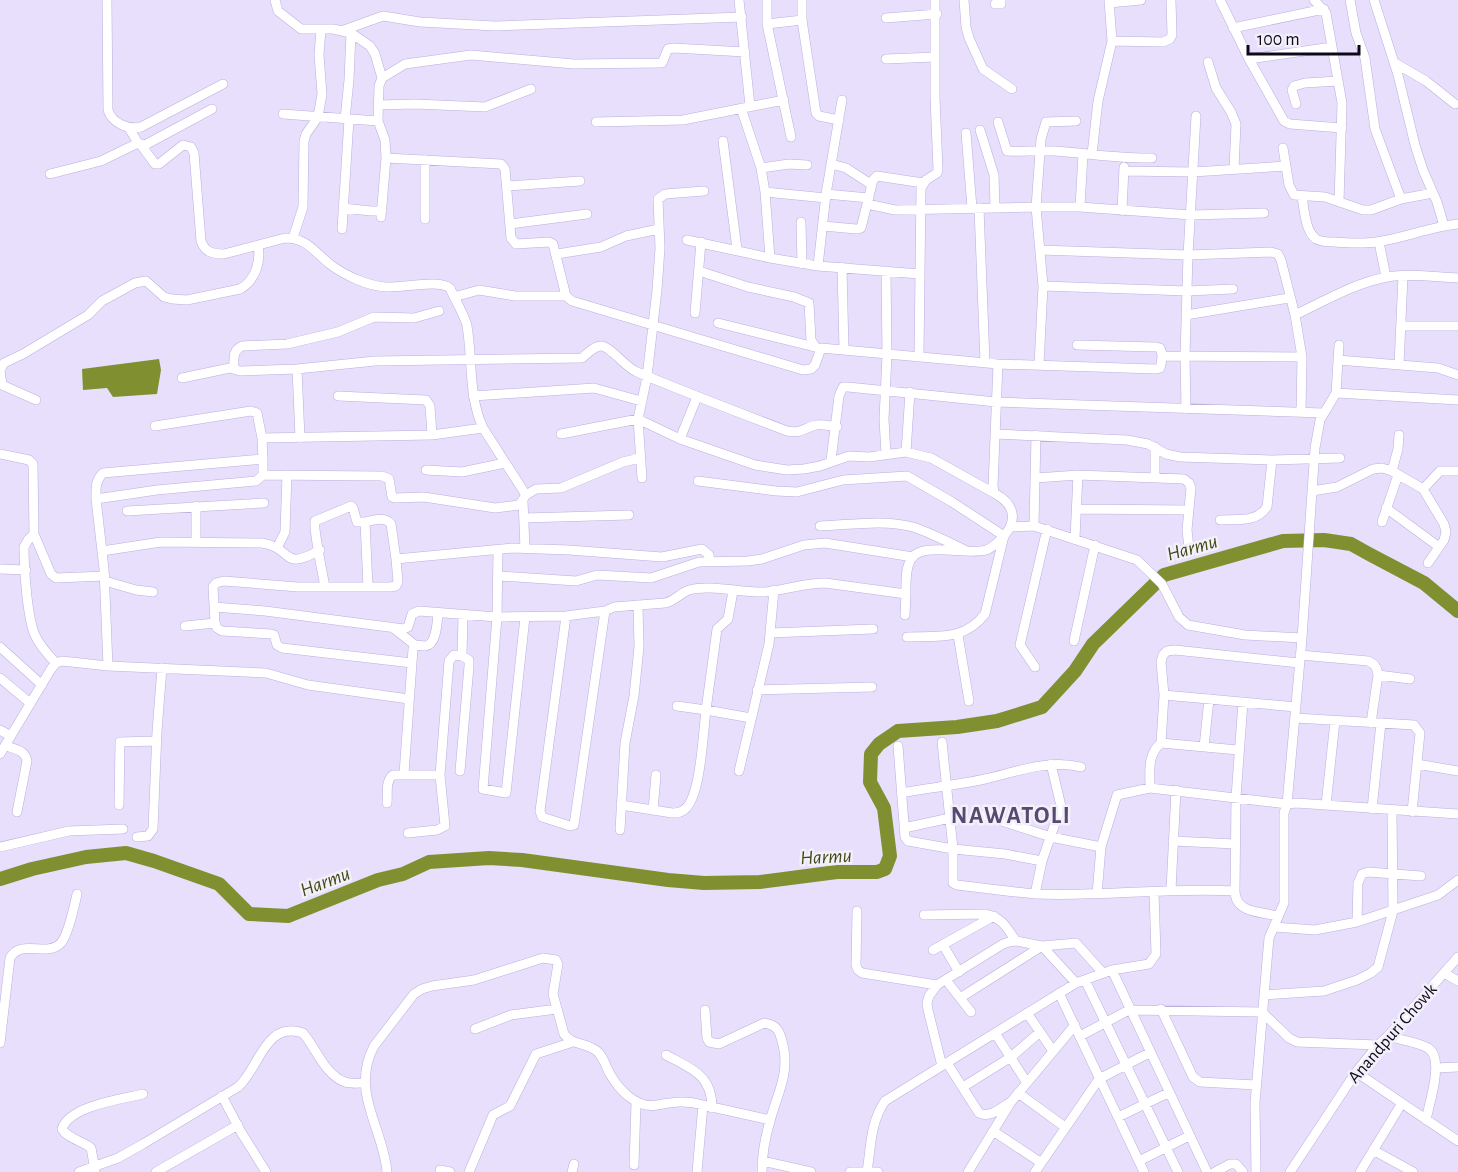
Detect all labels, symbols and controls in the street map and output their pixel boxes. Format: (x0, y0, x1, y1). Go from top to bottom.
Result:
scale bar (1248, 18, 1359, 56)
text: 100 m (1257, 31, 1300, 49)
water label: Harmu (1165, 531, 1220, 565)
district label: NAWATOLI (951, 804, 1071, 828)
water label: Harmu (800, 846, 852, 868)
water label: Harmu (298, 863, 353, 901)
street label: Anandpuri Chowk (1345, 980, 1441, 1087)

